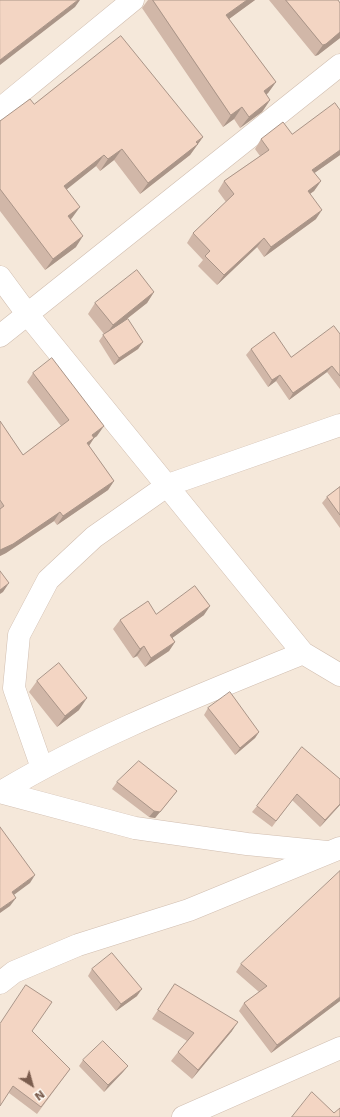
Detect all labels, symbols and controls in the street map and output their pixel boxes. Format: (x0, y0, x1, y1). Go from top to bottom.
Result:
north arrow (12, 1065, 52, 1105)
text: N (32, 1087, 47, 1103)

